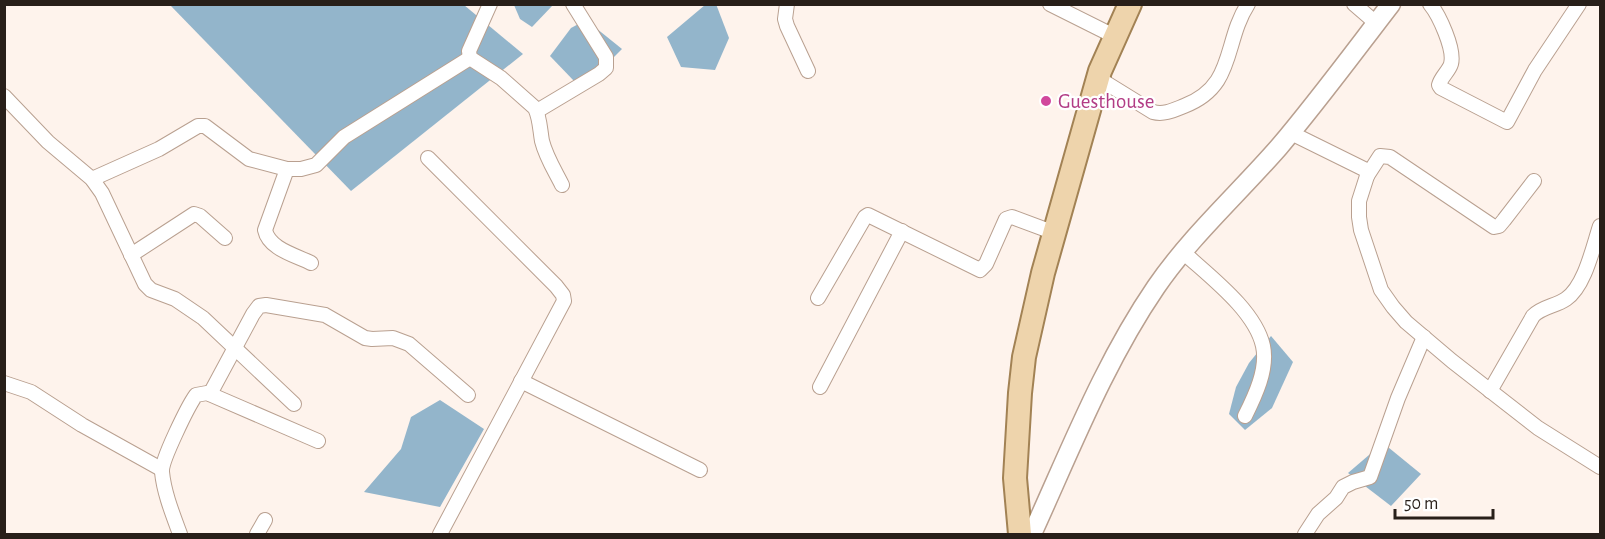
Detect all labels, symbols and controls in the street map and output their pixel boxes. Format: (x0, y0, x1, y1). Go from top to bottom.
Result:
place label: Guesthouse (1058, 91, 1154, 112)
marker: Guesthouse (1039, 94, 1053, 108)
scale bar (1395, 482, 1492, 520)
text: 50 m (1404, 495, 1438, 513)

